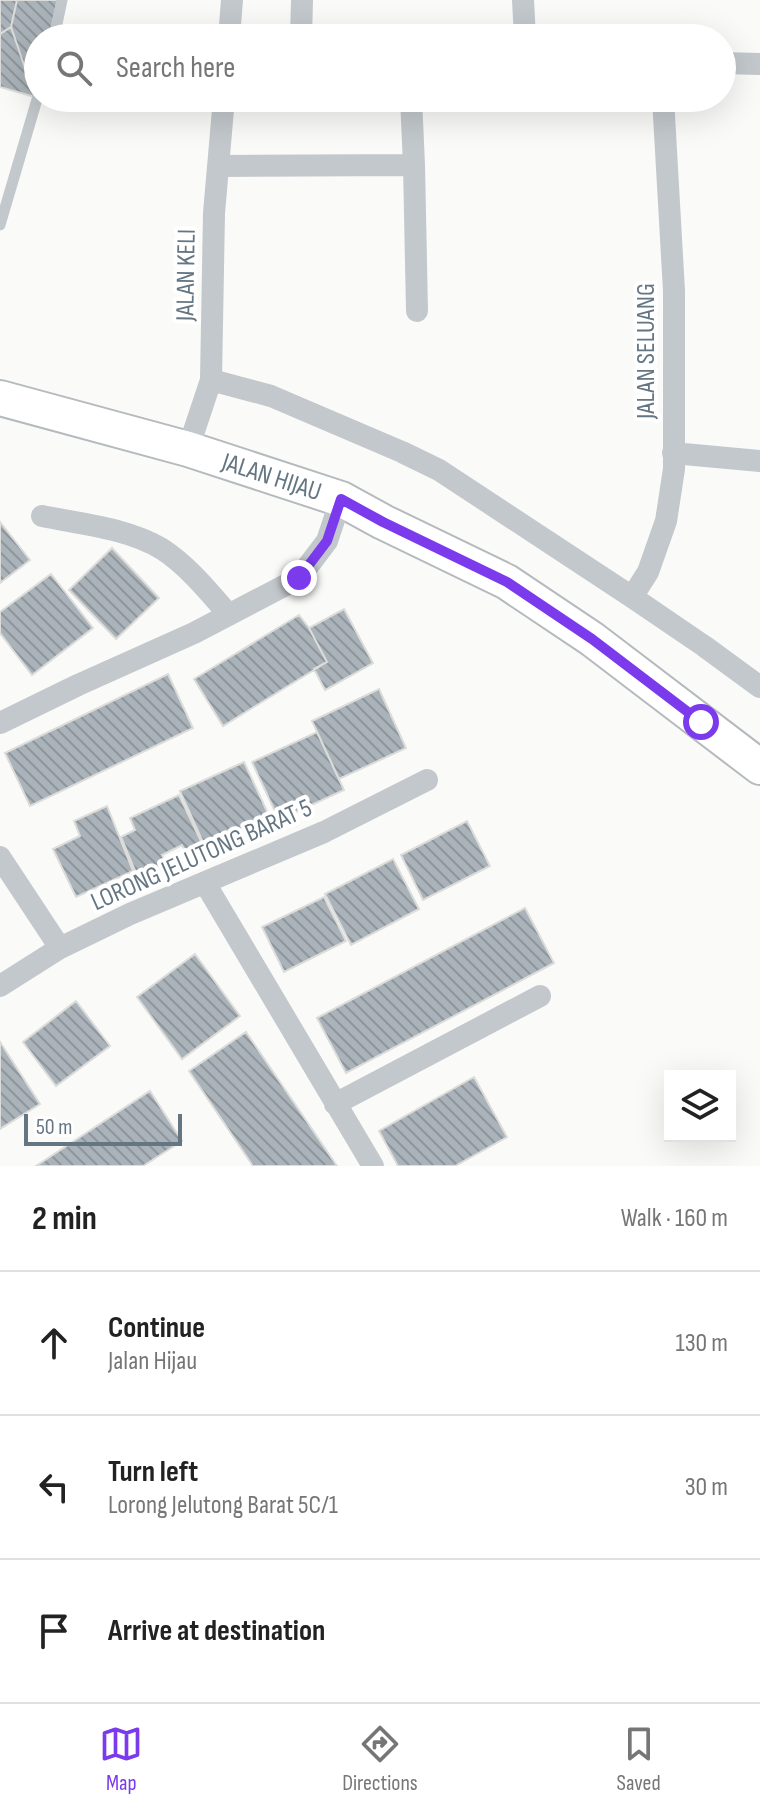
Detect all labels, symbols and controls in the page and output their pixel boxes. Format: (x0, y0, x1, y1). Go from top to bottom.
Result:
search box (24, 24, 736, 112)
icon: search (52, 46, 96, 90)
text: Search here (116, 50, 235, 86)
street label: JALAN KELI (170, 229, 203, 322)
street label: JALAN SELUANG (631, 283, 662, 420)
street label: JALAN HIJAU (217, 447, 325, 508)
route end (281, 560, 317, 596)
route start (683, 704, 719, 740)
street label: LORONG JELUTONG BARAT 5 (87, 793, 317, 918)
map controls (664, 1070, 736, 1142)
button: layers (664, 1070, 736, 1142)
scale bar (24, 1110, 182, 1146)
text: 50 m (36, 1114, 72, 1141)
text: 2 min (32, 1198, 97, 1239)
text: Walk · 160 m (621, 1203, 728, 1234)
text: Continue (108, 1310, 205, 1346)
icon: ahead (32, 1321, 76, 1365)
text: 130 m (676, 1328, 728, 1359)
text: Jalan Hijau (108, 1346, 197, 1377)
text: Turn left (108, 1454, 198, 1490)
icon: left (32, 1465, 76, 1509)
text: 30 m (685, 1472, 728, 1503)
text: Lorong Jelutong Barat 5C/1 (108, 1490, 338, 1521)
icon: arrive (32, 1609, 76, 1653)
text: Arrive at destination (108, 1613, 325, 1649)
tab: Map (99, 1722, 143, 1797)
tab: Directions (342, 1722, 418, 1797)
tab: Saved (617, 1722, 661, 1797)

